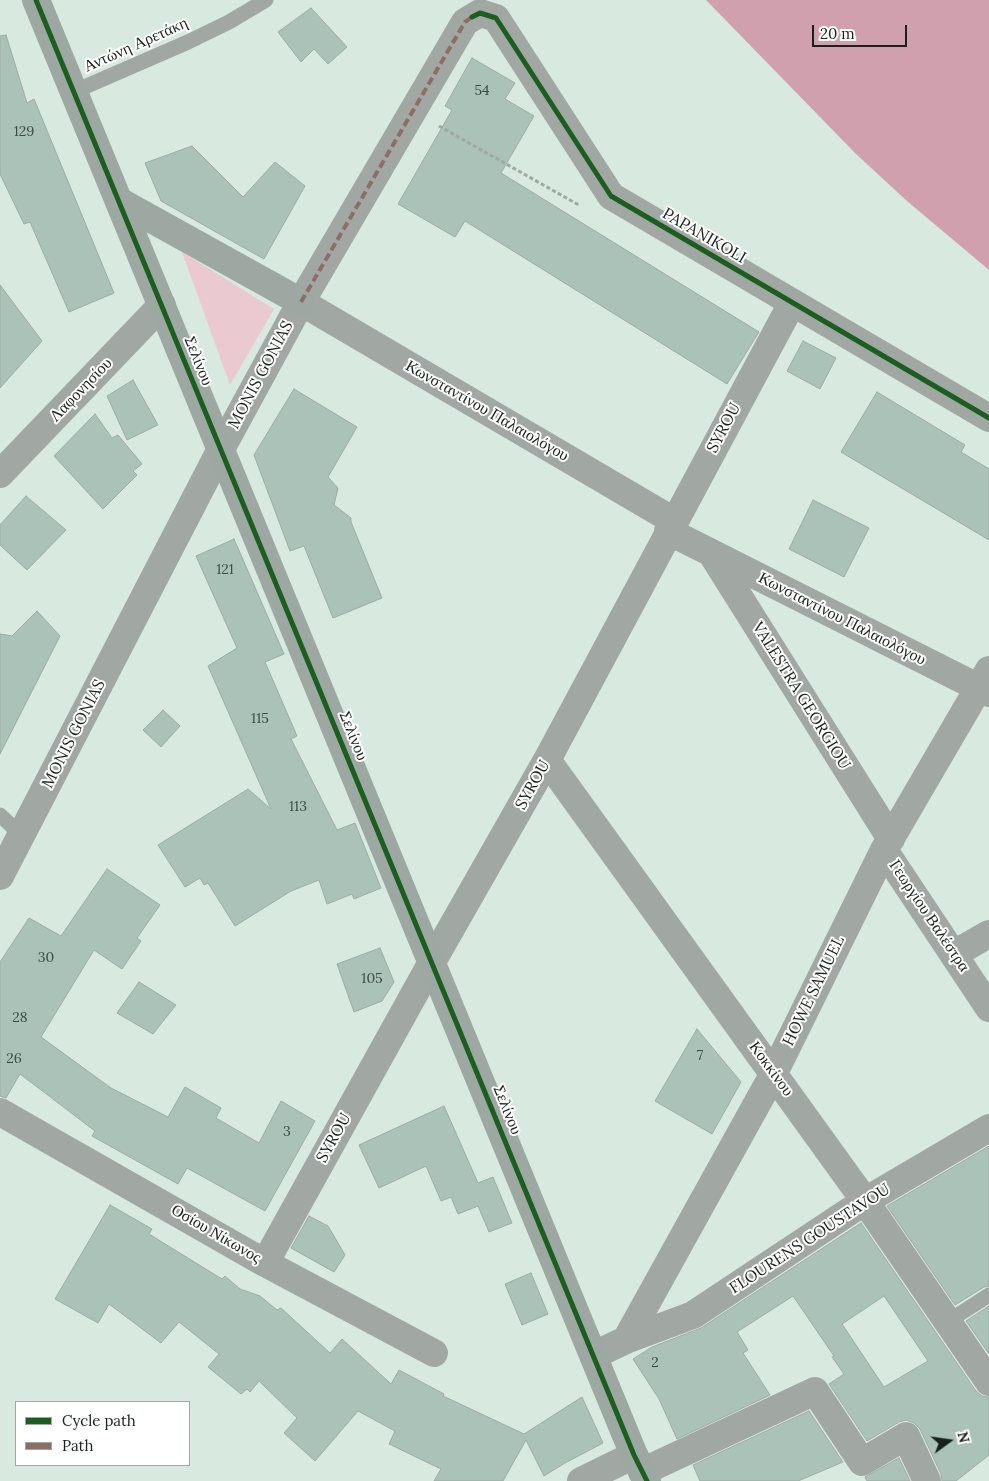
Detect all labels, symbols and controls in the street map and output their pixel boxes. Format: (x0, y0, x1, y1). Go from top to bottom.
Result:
street label: Αντώνη Αρετάκη (81, 13, 191, 77)
scale bar (814, 15, 909, 47)
text: 20 m (820, 24, 855, 43)
house number: 54 (474, 83, 490, 99)
house number: 129 (14, 124, 34, 140)
street label: PAPANIKOLI (659, 204, 749, 268)
street label: MONIS GONIAS (225, 318, 297, 432)
street label: Σελίνου (179, 334, 217, 388)
street label: Λαφονησίου (46, 354, 116, 426)
street label: Κωνσταντίνου Παλαιολόγου (402, 356, 572, 466)
street label: SYROU (703, 400, 745, 456)
house number: 121 (216, 562, 234, 578)
street label: Κωνσταντίνου Παλαιολόγου (755, 568, 929, 670)
street label: VALESTRA GEORGIOU (748, 619, 854, 773)
street label: MONIS GONIAS (38, 677, 110, 791)
street label: Σελίνου (334, 709, 372, 763)
house number: 115 (251, 711, 269, 727)
street label: SYROU (512, 757, 554, 813)
house number: 113 (289, 799, 307, 815)
street label: Γεωργίου Βαλέστρα (885, 857, 973, 975)
street label: HOWE SAMUEL (779, 933, 849, 1049)
house number: 30 (38, 950, 54, 966)
house number: 105 (361, 971, 383, 987)
house number: 28 (12, 1010, 28, 1026)
street label: Κοκκίνου (745, 1038, 797, 1100)
house number: 7 (697, 1048, 703, 1064)
house number: 26 (6, 1051, 22, 1067)
street label: Σελίνου (488, 1083, 526, 1137)
street label: SYROU (313, 1110, 355, 1166)
house number: 3 (283, 1124, 291, 1140)
street label: FLOURENS GOUSTAVOU (726, 1180, 894, 1298)
street label: Οσίου Νίκωνος (168, 1201, 264, 1267)
house number: 2 (651, 1355, 659, 1371)
legend (15, 1401, 190, 1466)
text: Cycle path (62, 1411, 136, 1430)
north arrow (924, 1416, 974, 1466)
text: N (954, 1430, 974, 1445)
text: Path (62, 1436, 93, 1455)

